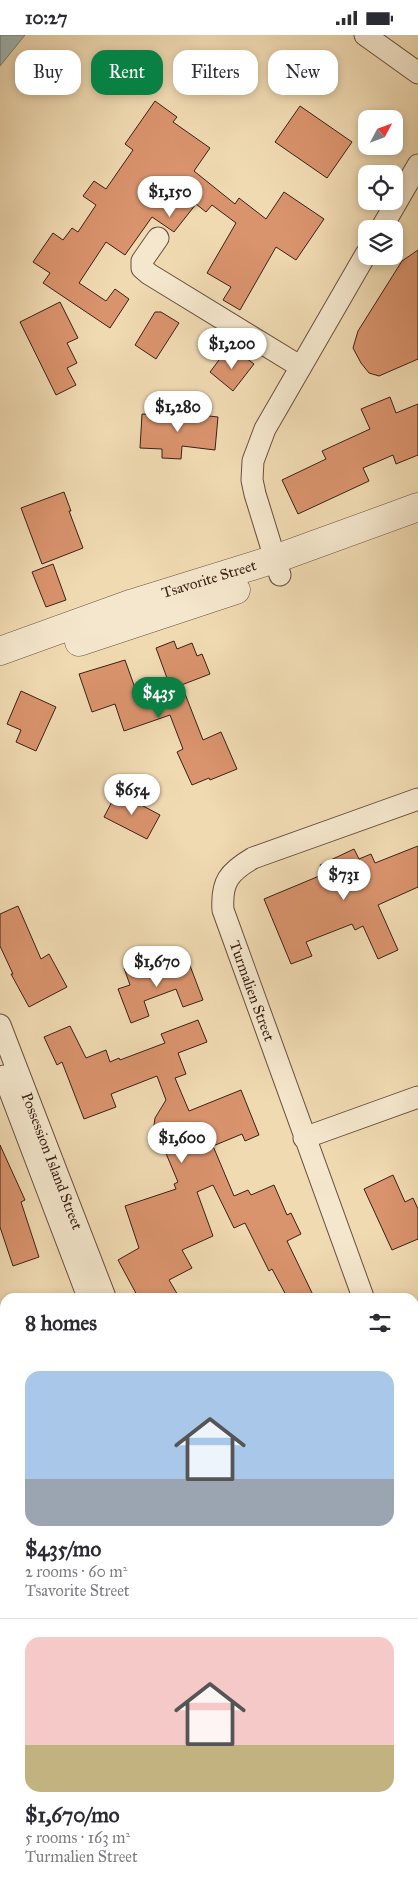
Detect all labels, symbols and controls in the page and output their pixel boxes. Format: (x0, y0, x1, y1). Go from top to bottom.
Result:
text: 10:27 (25, 6, 67, 29)
chip: Buy (15, 50, 81, 95)
chip: Rent (91, 50, 163, 95)
chip: Filters (173, 50, 258, 95)
chip: New (268, 50, 338, 95)
north arrow (358, 110, 402, 155)
map controls (358, 110, 403, 265)
button: locate (358, 165, 403, 210)
pin: $1,150 (129, 175, 211, 218)
text: $1,150 (148, 182, 192, 201)
button: layers (358, 220, 403, 265)
pin: $1,200 (191, 327, 273, 370)
text: $1,200 (209, 334, 255, 353)
pin: $1,280 (137, 391, 219, 433)
text: $1,280 (155, 397, 201, 416)
street label: Tsavorite Street (160, 556, 259, 602)
pin: $435 (129, 677, 189, 719)
text: $435 (143, 683, 175, 702)
pin: $654 (102, 773, 162, 816)
text: $654 (115, 780, 149, 799)
pin: $731 (314, 859, 374, 901)
text: $731 (329, 865, 359, 884)
street label: Turmalien Street (225, 938, 279, 1044)
pin: $1,670 (116, 945, 198, 988)
text: $1,670 (134, 952, 180, 971)
street label: Possession Island Street (18, 1090, 87, 1233)
pin: $1,600 (141, 1121, 223, 1164)
text: $1,600 (159, 1128, 205, 1147)
icon: filters (366, 1309, 394, 1337)
text: 8 homes (25, 1310, 97, 1336)
icon: home (165, 1404, 255, 1494)
text: $435/mo (25, 1536, 101, 1562)
text: 2 rooms · 60 m² (25, 1562, 127, 1581)
text: Tsavorite Street (25, 1581, 129, 1600)
icon: home (165, 1669, 255, 1759)
text: $1,670/mo (25, 1802, 119, 1828)
text: 5 rooms · 163 m² (25, 1828, 130, 1847)
text: Turmalien Street (25, 1847, 138, 1866)

